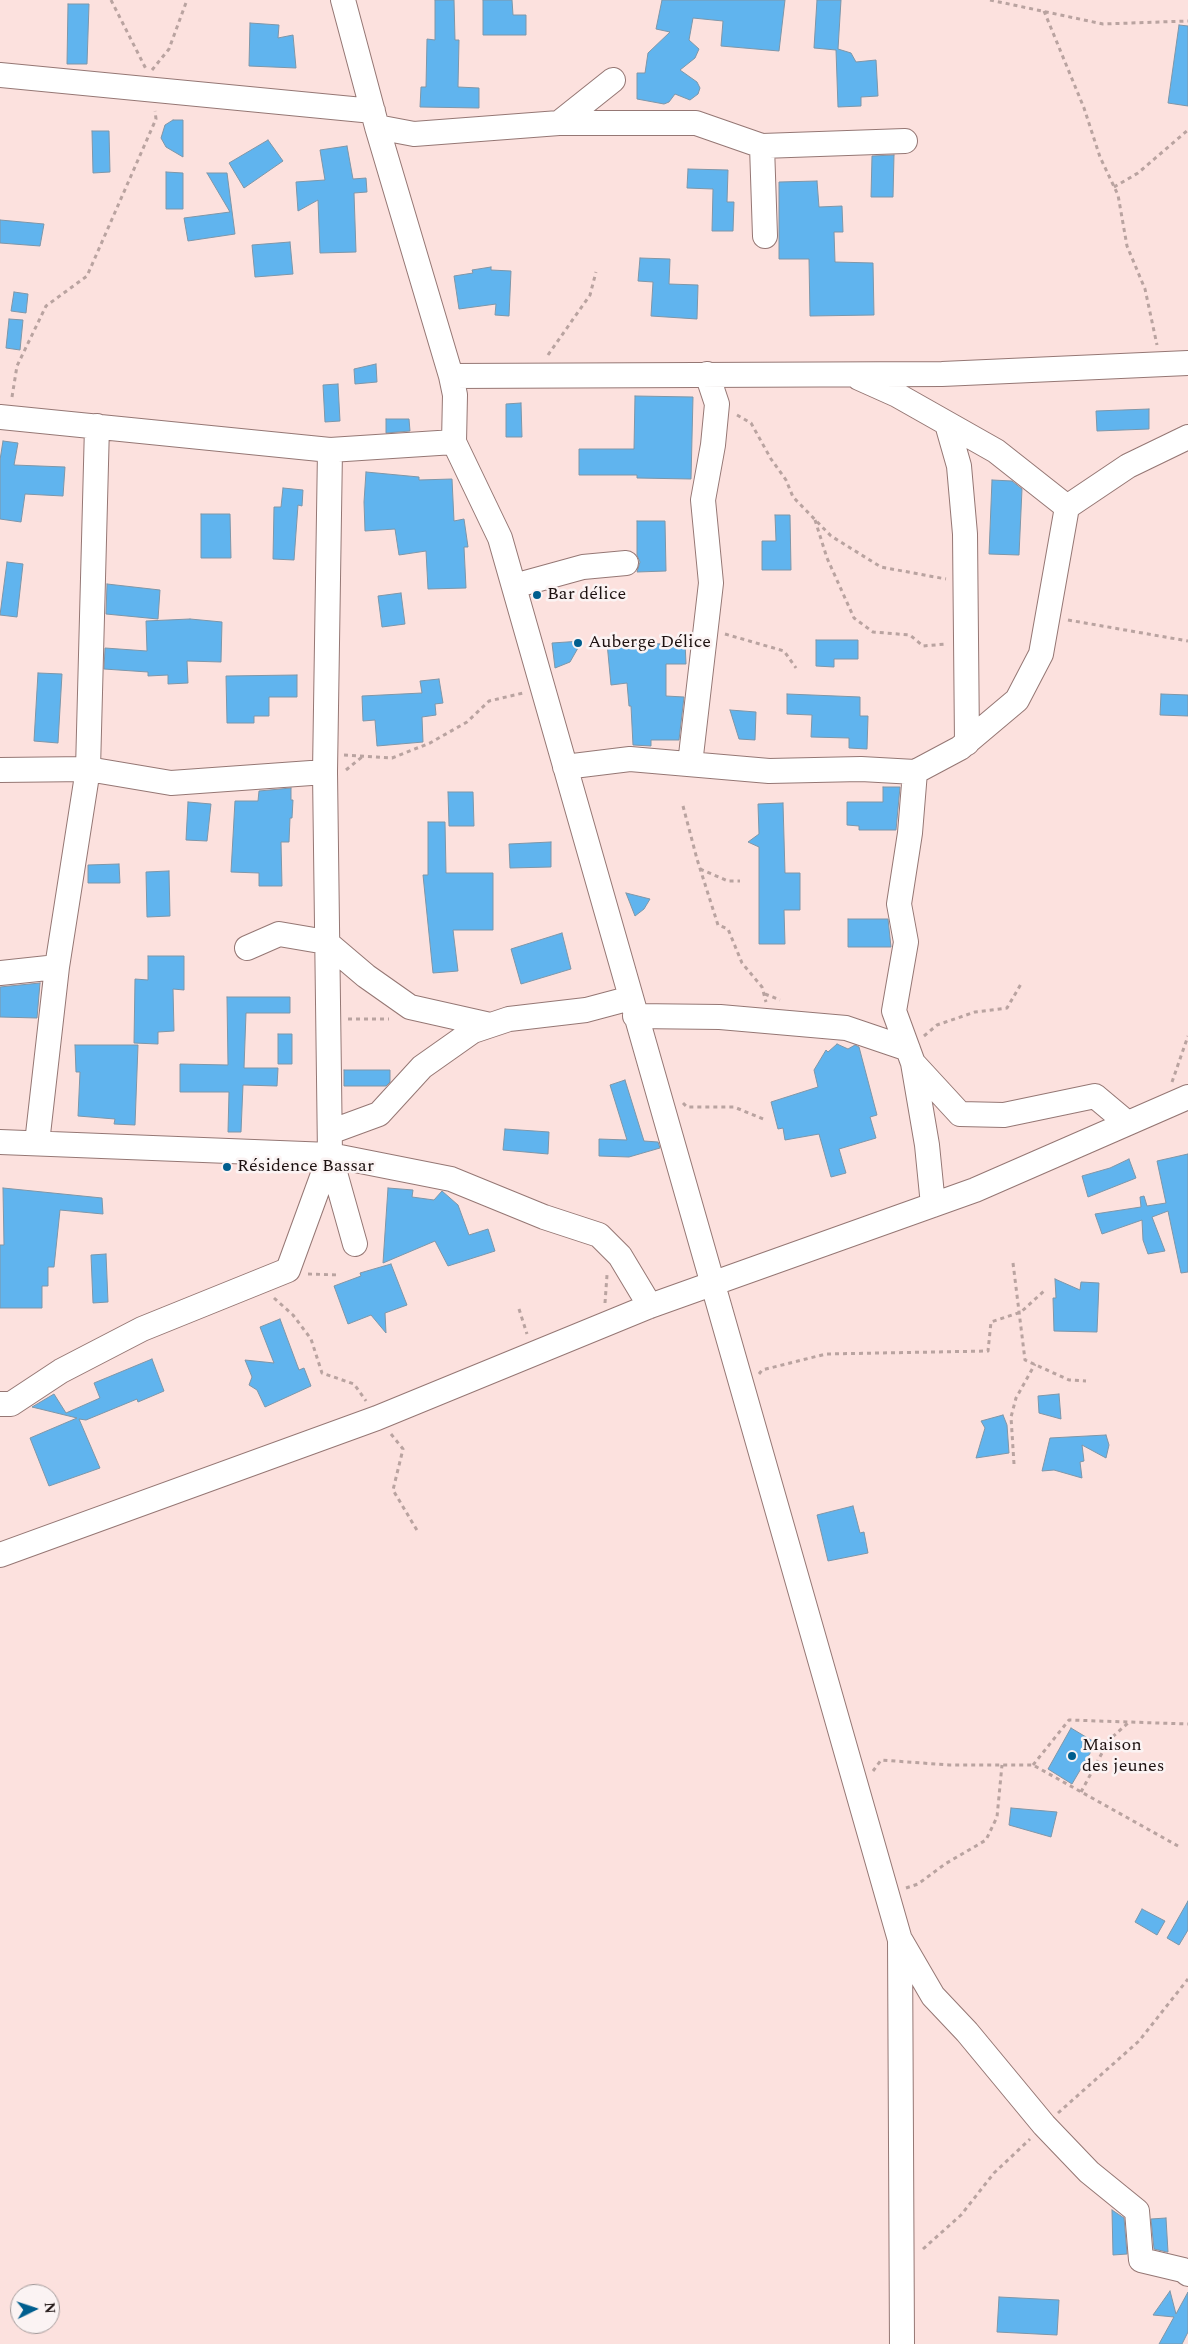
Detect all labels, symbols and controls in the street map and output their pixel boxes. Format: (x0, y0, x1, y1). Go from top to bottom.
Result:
place label: Bar délice (547, 584, 626, 606)
marker: Bar délice (531, 589, 543, 601)
place label: Auberge Délice (588, 632, 711, 654)
marker: Auberge Délice (572, 637, 584, 649)
place label: Résidence Bassar (237, 1156, 374, 1178)
marker: Résidence Bassar (221, 1161, 233, 1173)
place label: Maison des jeunes (1082, 1735, 1164, 1778)
marker: Maison des jeunes (1066, 1750, 1078, 1762)
north arrow (10, 2284, 60, 2334)
text: N (39, 2302, 60, 2314)

